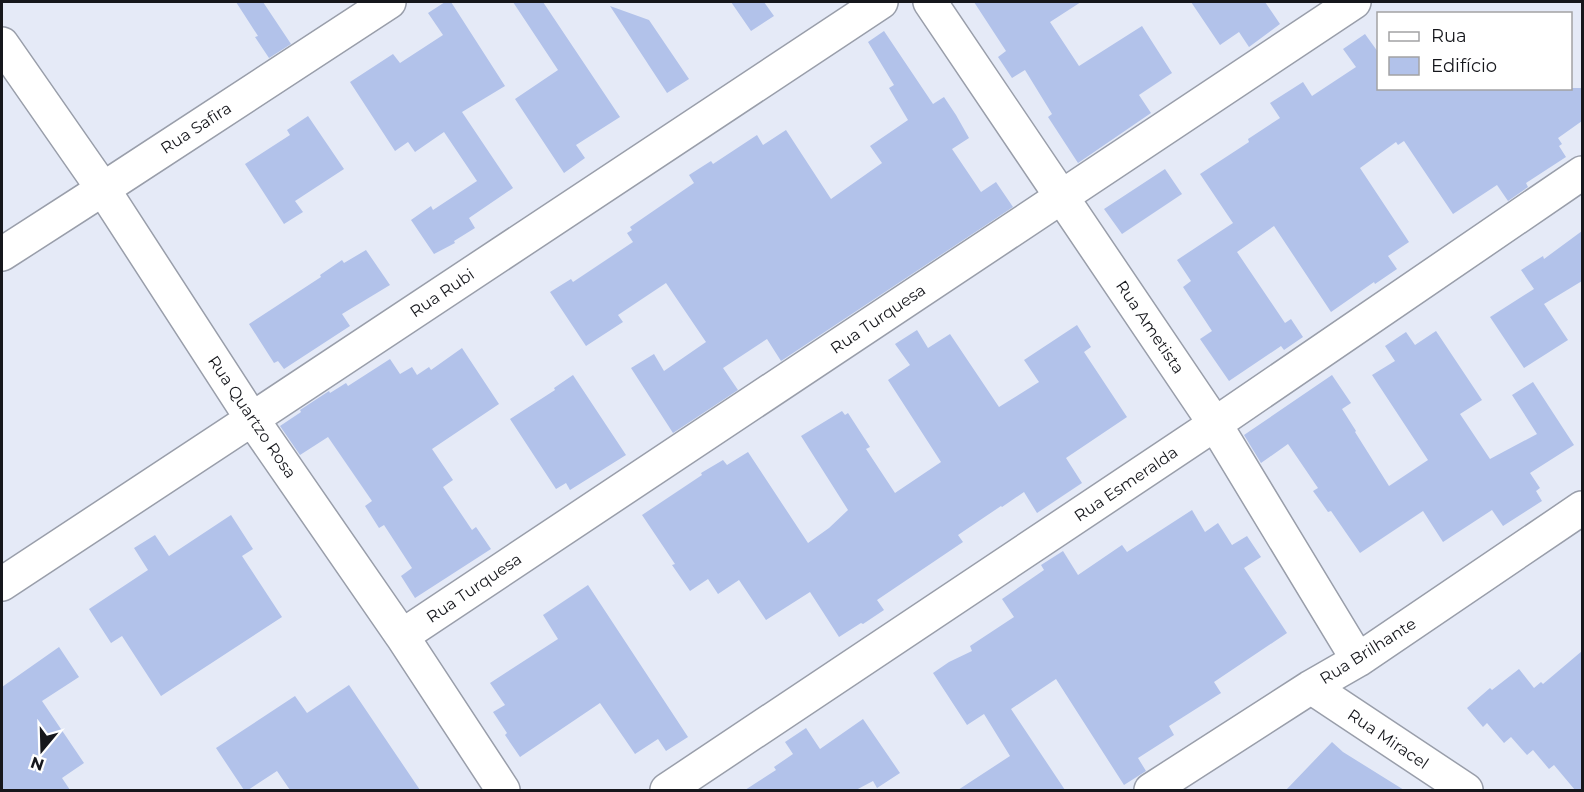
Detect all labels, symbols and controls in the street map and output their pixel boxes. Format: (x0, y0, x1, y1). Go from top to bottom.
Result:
legend (1377, 12, 1572, 90)
text: Rua (1431, 25, 1467, 47)
text: Edifício (1431, 55, 1497, 77)
street label: Rua Safira (157, 98, 235, 158)
street label: Rua Rubi (406, 265, 478, 321)
street label: Rua Ametista (1112, 277, 1188, 377)
street label: Rua Turquesa (827, 280, 929, 358)
street label: Rua Quartzo Rosa (204, 352, 300, 482)
street label: Rua Esmeralda (1071, 442, 1181, 526)
street label: Rua Turquesa (423, 549, 525, 627)
street label: Rua Brilhante (1316, 614, 1420, 688)
street label: Rua Miracel (1344, 705, 1432, 773)
north arrow (12, 720, 72, 780)
text: N (28, 753, 46, 775)

